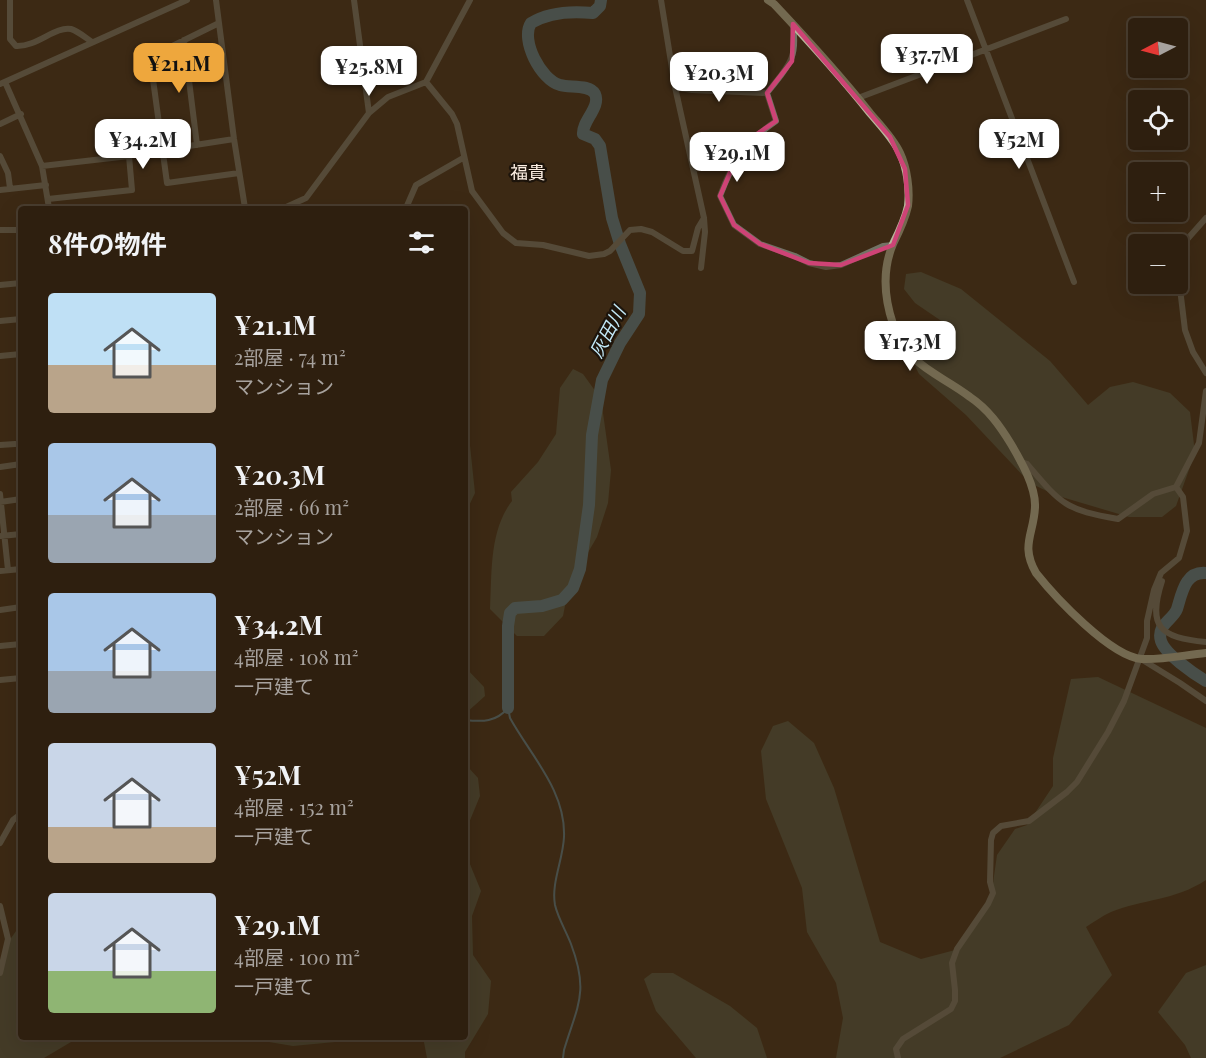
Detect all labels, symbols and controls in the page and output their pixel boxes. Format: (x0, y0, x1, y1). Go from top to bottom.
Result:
north arrow (1128, 18, 1188, 78)
map controls (1128, 18, 1188, 294)
pin: ¥37.7M (878, 34, 976, 85)
text: ¥37.7M (895, 40, 959, 67)
pin: ¥21.1M (130, 43, 228, 94)
pin: ¥25.8M (320, 46, 418, 97)
text: ¥21.1M (147, 49, 211, 76)
text: ¥25.8M (335, 52, 403, 79)
pin: ¥20.3M (670, 52, 768, 103)
text: ¥20.3M (684, 58, 754, 85)
button: locate (1128, 90, 1188, 150)
pin: ¥34.2M (94, 119, 192, 170)
pin: ¥52M (983, 119, 1055, 170)
text: ¥34.2M (109, 125, 177, 152)
text: ¥52M (993, 125, 1045, 152)
pin: ¥29.1M (688, 132, 786, 183)
text: ¥29.1M (704, 138, 770, 165)
district label: 福貴 (510, 160, 546, 184)
button: + (1128, 162, 1188, 222)
text: 8件の物件 (48, 226, 167, 261)
icon: filters (405, 226, 438, 259)
button: − (1128, 234, 1188, 294)
water label: 灰田川 (584, 301, 631, 361)
text: ¥21.1M (234, 307, 316, 342)
icon: home (96, 317, 168, 389)
pin: ¥17.3M (861, 321, 959, 372)
text: ¥17.3M (879, 327, 941, 354)
text: 2部屋 · 74 m² (234, 343, 346, 370)
text: マンション (234, 372, 334, 399)
text: ¥20.3M (234, 457, 325, 492)
icon: home (96, 467, 168, 539)
text: 2部屋 · 66 m² (234, 493, 349, 520)
text: マンション (234, 522, 334, 549)
text: ¥34.2M (234, 607, 323, 642)
icon: home (96, 617, 168, 689)
text: 4部屋 · 108 m² (234, 643, 358, 670)
text: 一戸建て (234, 672, 314, 699)
text: ¥52M (234, 757, 301, 792)
icon: home (96, 767, 168, 839)
text: 4部屋 · 152 m² (234, 793, 354, 820)
text: 一戸建て (234, 822, 314, 849)
text: ¥29.1M (234, 907, 321, 942)
icon: home (96, 917, 168, 989)
text: 4部屋 · 100 m² (234, 943, 360, 970)
text: 一戸建て (234, 972, 314, 999)

